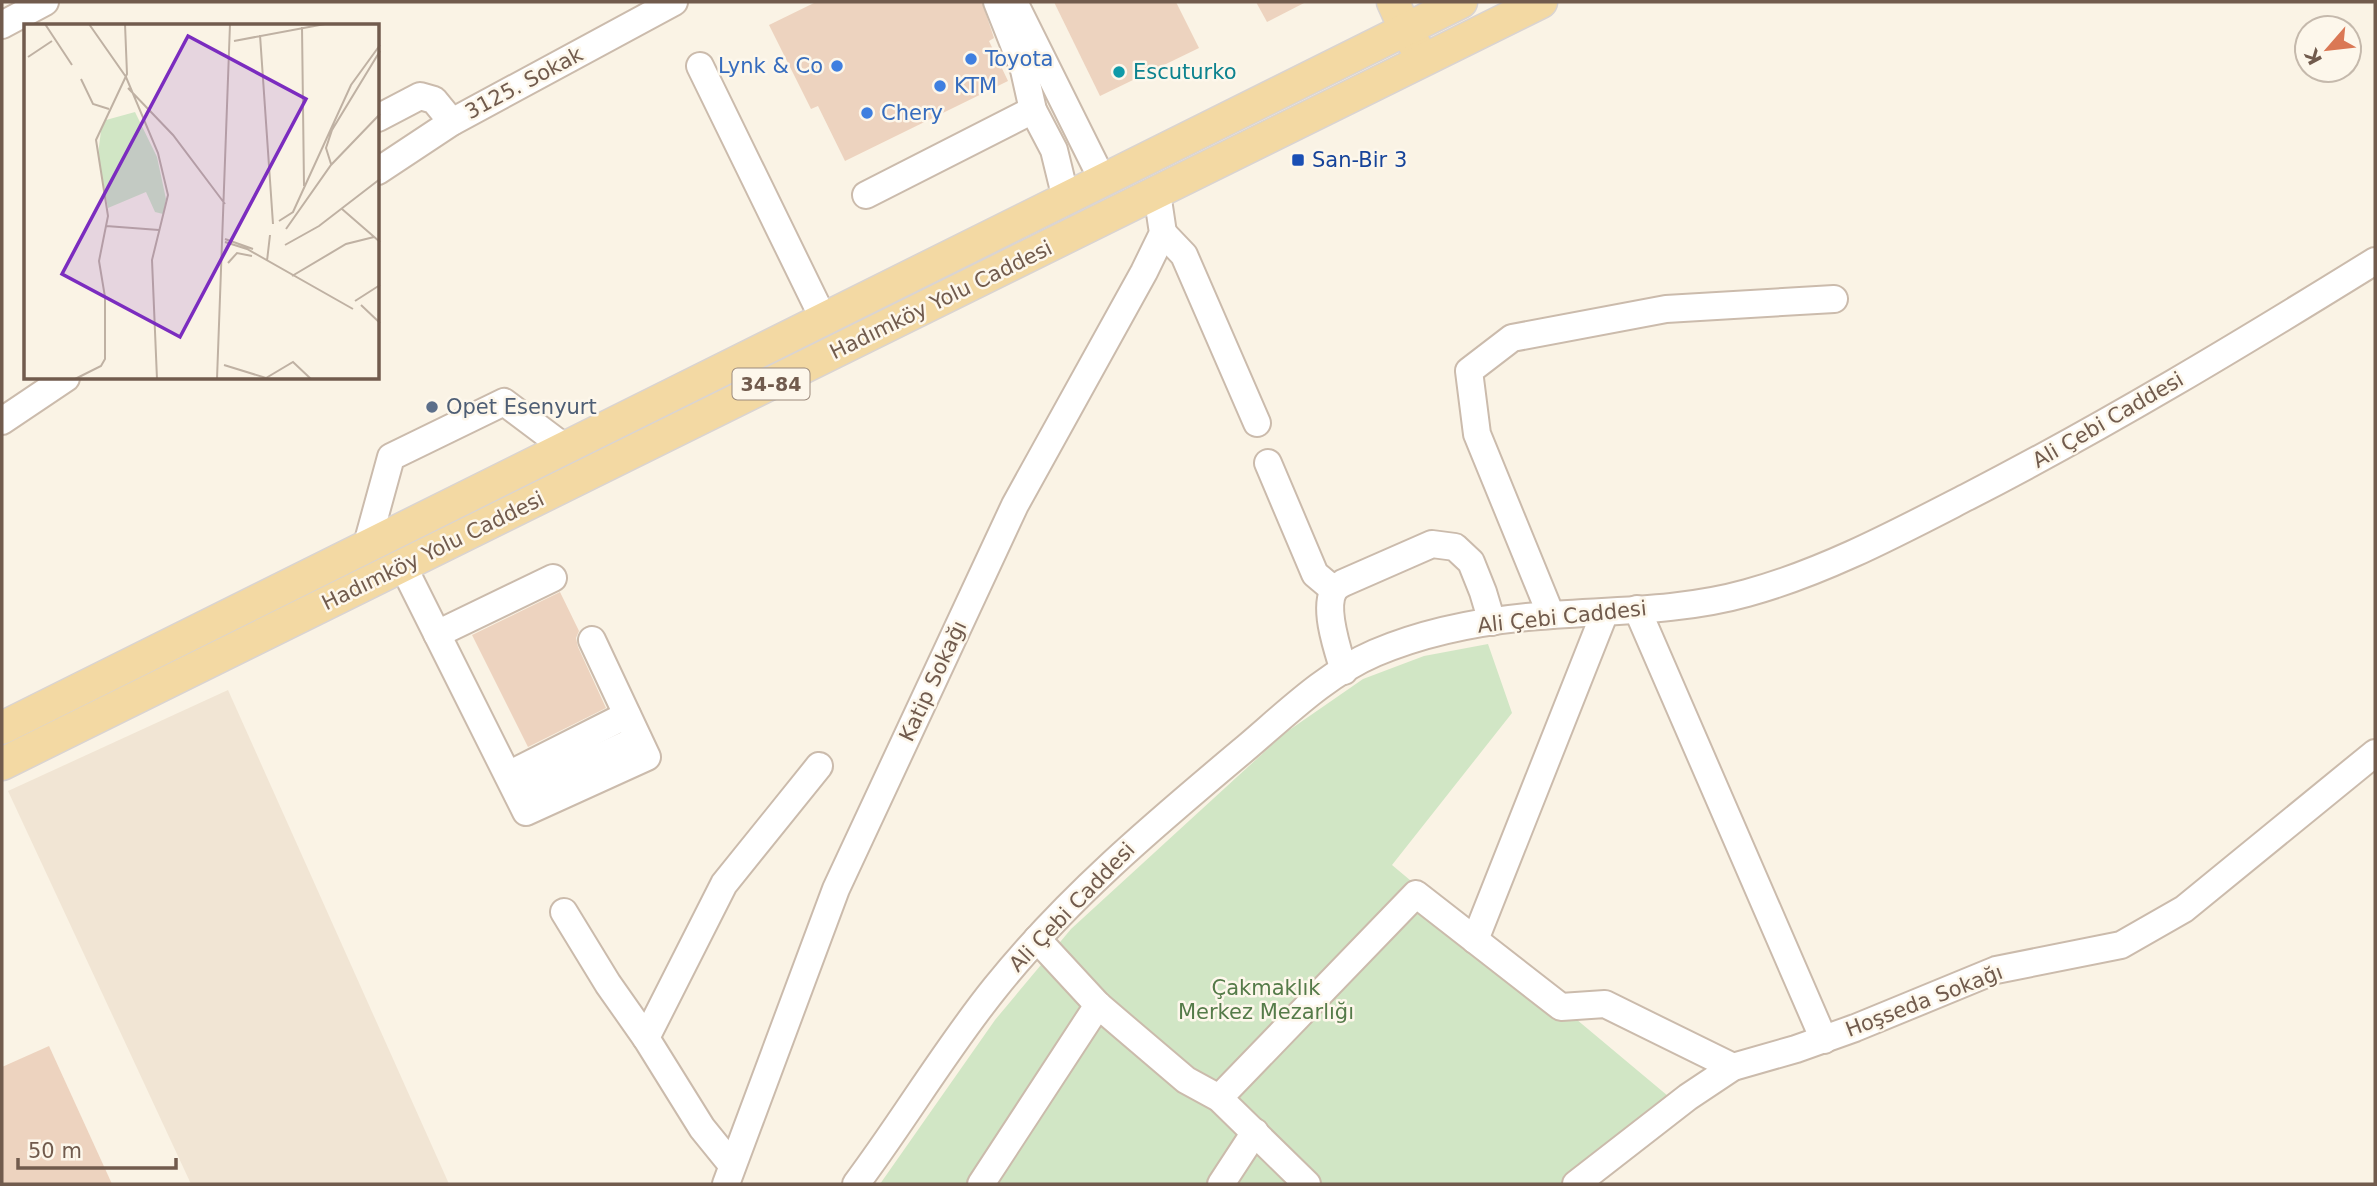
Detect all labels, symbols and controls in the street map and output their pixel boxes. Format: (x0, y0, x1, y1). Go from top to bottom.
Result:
north arrow (2293, 14, 2363, 84)
inset map (24, 24, 380, 380)
street label: 3125. Sokak (461, 42, 588, 124)
text: K (2299, 44, 2326, 69)
place label: Toyota (984, 47, 1054, 71)
marker: Toyota (963, 51, 979, 67)
place label: Lynk & Co (718, 54, 823, 78)
marker: Lynk & Co (829, 58, 845, 74)
place label: Escuturko (1133, 60, 1237, 84)
marker: Escuturko (1111, 64, 1127, 80)
place label: KTM (954, 74, 997, 98)
marker: KTM (932, 78, 948, 94)
place label: Chery (881, 101, 943, 125)
marker: Chery (859, 105, 875, 121)
place label: San-Bir 3 (1312, 148, 1407, 172)
marker: San-Bir 3 (1290, 152, 1306, 168)
street label: Hadımköy Yolu Caddesi (826, 236, 1056, 364)
street label: Ali Çebi Caddesi (2028, 367, 2188, 473)
road number: 34-84 (732, 368, 810, 400)
place label: Opet Esenyurt (446, 395, 597, 419)
marker: Opet Esenyurt (424, 399, 440, 415)
street label: Hadımköy Yolu Caddesi (318, 487, 548, 615)
street label: Ali Çebi Caddesi (1476, 596, 1648, 638)
street label: Katip Sokağı (895, 617, 971, 745)
street label: Ali Çebi Caddesi (1004, 838, 1140, 976)
street label: Hoşseda Sokağı (1842, 960, 2006, 1042)
park label: Çakmaklık Merkez Mezarlığı (1178, 976, 1354, 1024)
scale bar (18, 1126, 175, 1170)
text: 50 m (28, 1139, 82, 1163)

